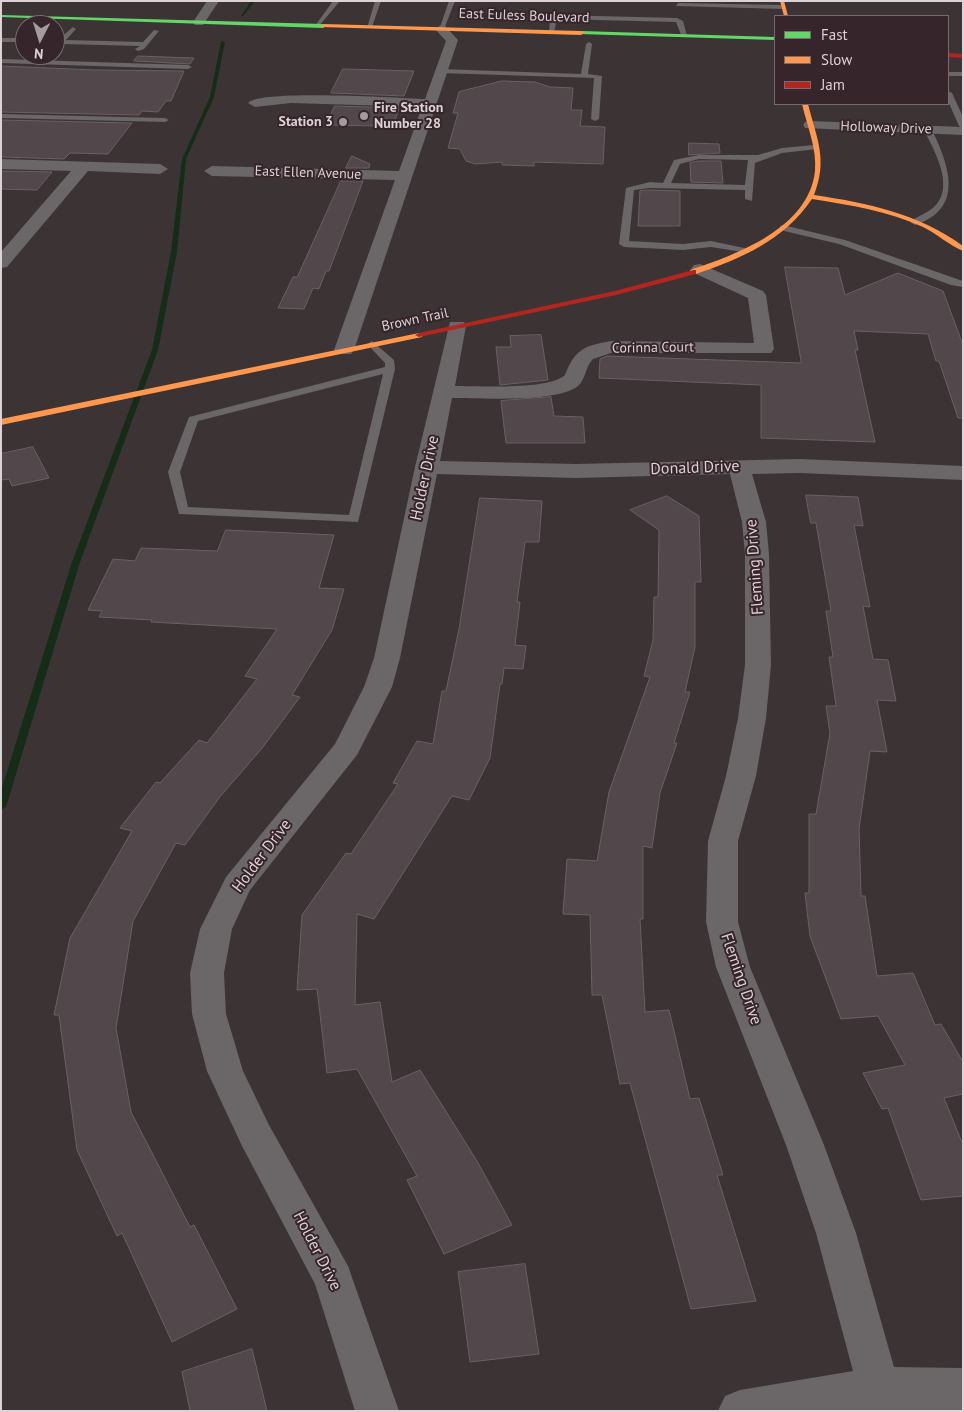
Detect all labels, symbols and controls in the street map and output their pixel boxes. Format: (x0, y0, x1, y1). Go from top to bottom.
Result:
street label: East Euless Boulevard (458, 5, 590, 27)
north arrow (15, 15, 65, 65)
legend (774, 15, 949, 105)
text: Fast (821, 25, 848, 44)
text: N (33, 45, 44, 63)
text: Slow (821, 50, 852, 69)
text: Jam (821, 75, 845, 94)
place label: Fire Station Number 28 (374, 100, 443, 132)
marker: Fire Station Number 28 (358, 110, 370, 122)
place label: Station 3 (278, 114, 333, 130)
marker: Station 3 (337, 116, 349, 128)
street label: Holloway Drive (840, 118, 932, 138)
street label: East Ellen Avenue (254, 163, 362, 183)
street label: Brown Trail (380, 305, 450, 335)
street label: Corinna Court (612, 339, 694, 357)
street label: Holder Drive (407, 434, 443, 522)
street label: Donald Drive (650, 457, 740, 479)
street label: Fleming Drive (742, 519, 768, 615)
street label: Holder Drive (228, 816, 296, 896)
street label: Fleming Drive (716, 931, 766, 1027)
street label: Holder Drive (289, 1208, 345, 1294)

